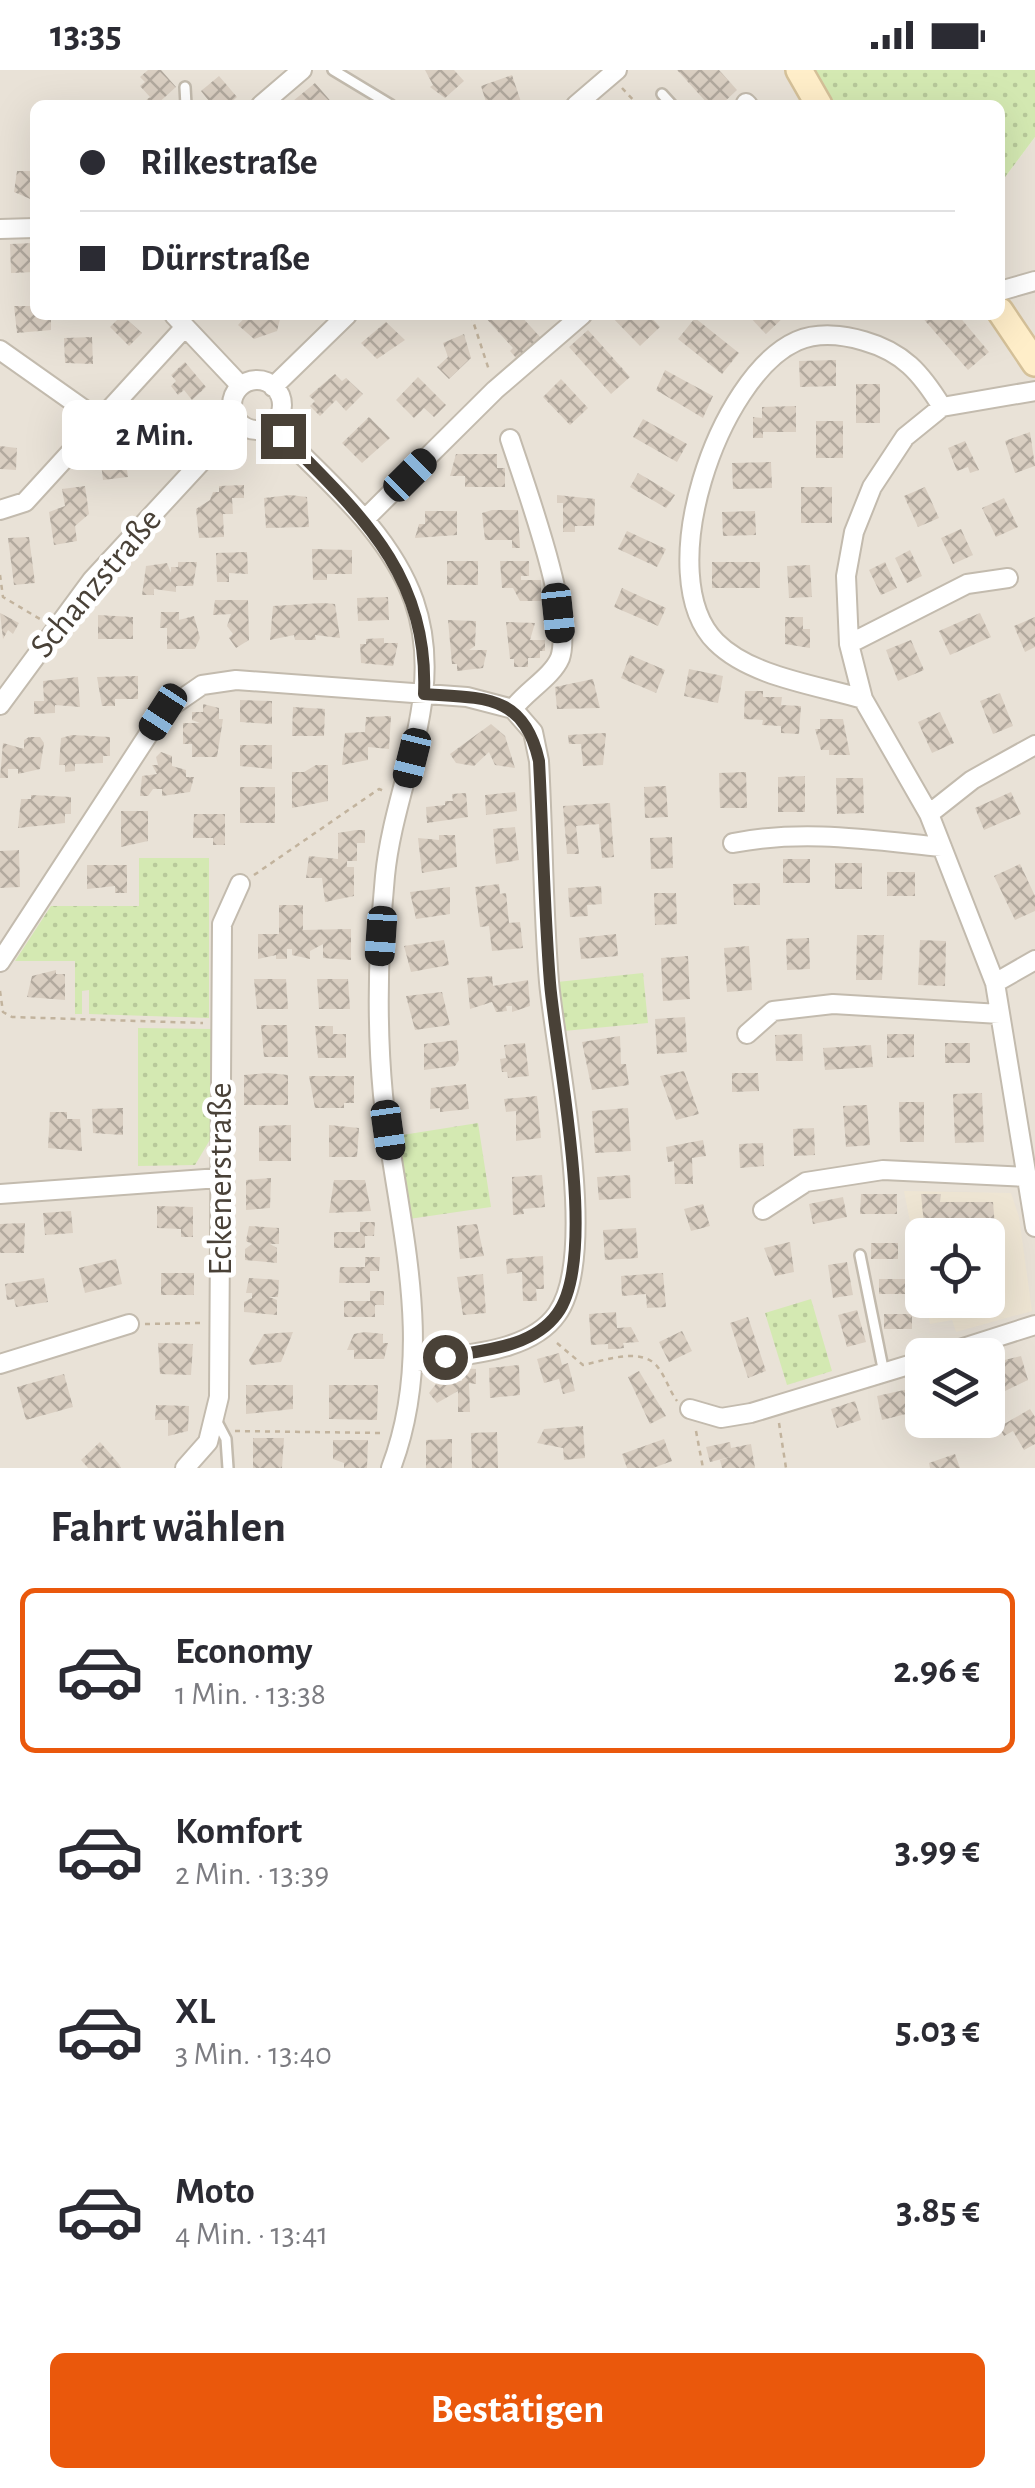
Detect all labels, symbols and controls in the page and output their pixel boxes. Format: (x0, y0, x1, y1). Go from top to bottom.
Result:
text: 13:35 (50, 16, 122, 54)
text: Rilkestraße (140, 144, 318, 182)
text: Dürrstraße (140, 240, 310, 278)
callout: 2 Min. (63, 401, 248, 471)
route end (261, 414, 306, 459)
text: 2 Min. (115, 419, 194, 451)
car (378, 443, 442, 507)
street label: Schanzstraße (24, 502, 168, 664)
car (540, 582, 576, 644)
car (134, 679, 192, 745)
car (390, 725, 434, 791)
car (364, 905, 398, 967)
street label: Eckenerstraße (203, 1082, 238, 1276)
car (369, 1098, 407, 1162)
map controls (905, 1218, 1005, 1438)
button: locate (905, 1218, 1005, 1318)
route start (423, 1335, 468, 1380)
button: layers (905, 1338, 1005, 1438)
text: Fahrt wählen (50, 1505, 286, 1550)
icon: car (55, 1626, 145, 1716)
text: Economy (175, 1633, 313, 1671)
text: 2.96 € (893, 1652, 980, 1690)
text: 1 Min. · 13:38 (175, 1678, 326, 1710)
icon: car (55, 1806, 145, 1896)
text: Komfort (175, 1813, 302, 1851)
text: 3.99 € (895, 1832, 980, 1870)
text: 2 Min. · 13:39 (175, 1858, 329, 1890)
icon: car (55, 1986, 145, 2076)
text: XL (175, 1993, 215, 2031)
text: 5.03 € (895, 2012, 980, 2050)
text: 3 Min. · 13:40 (175, 2038, 332, 2070)
icon: car (55, 2166, 145, 2256)
text: Moto (175, 2173, 255, 2211)
text: 3.85 € (896, 2192, 980, 2230)
text: 4 Min. · 13:41 (175, 2218, 328, 2250)
button: Bestätigen (50, 2353, 985, 2468)

